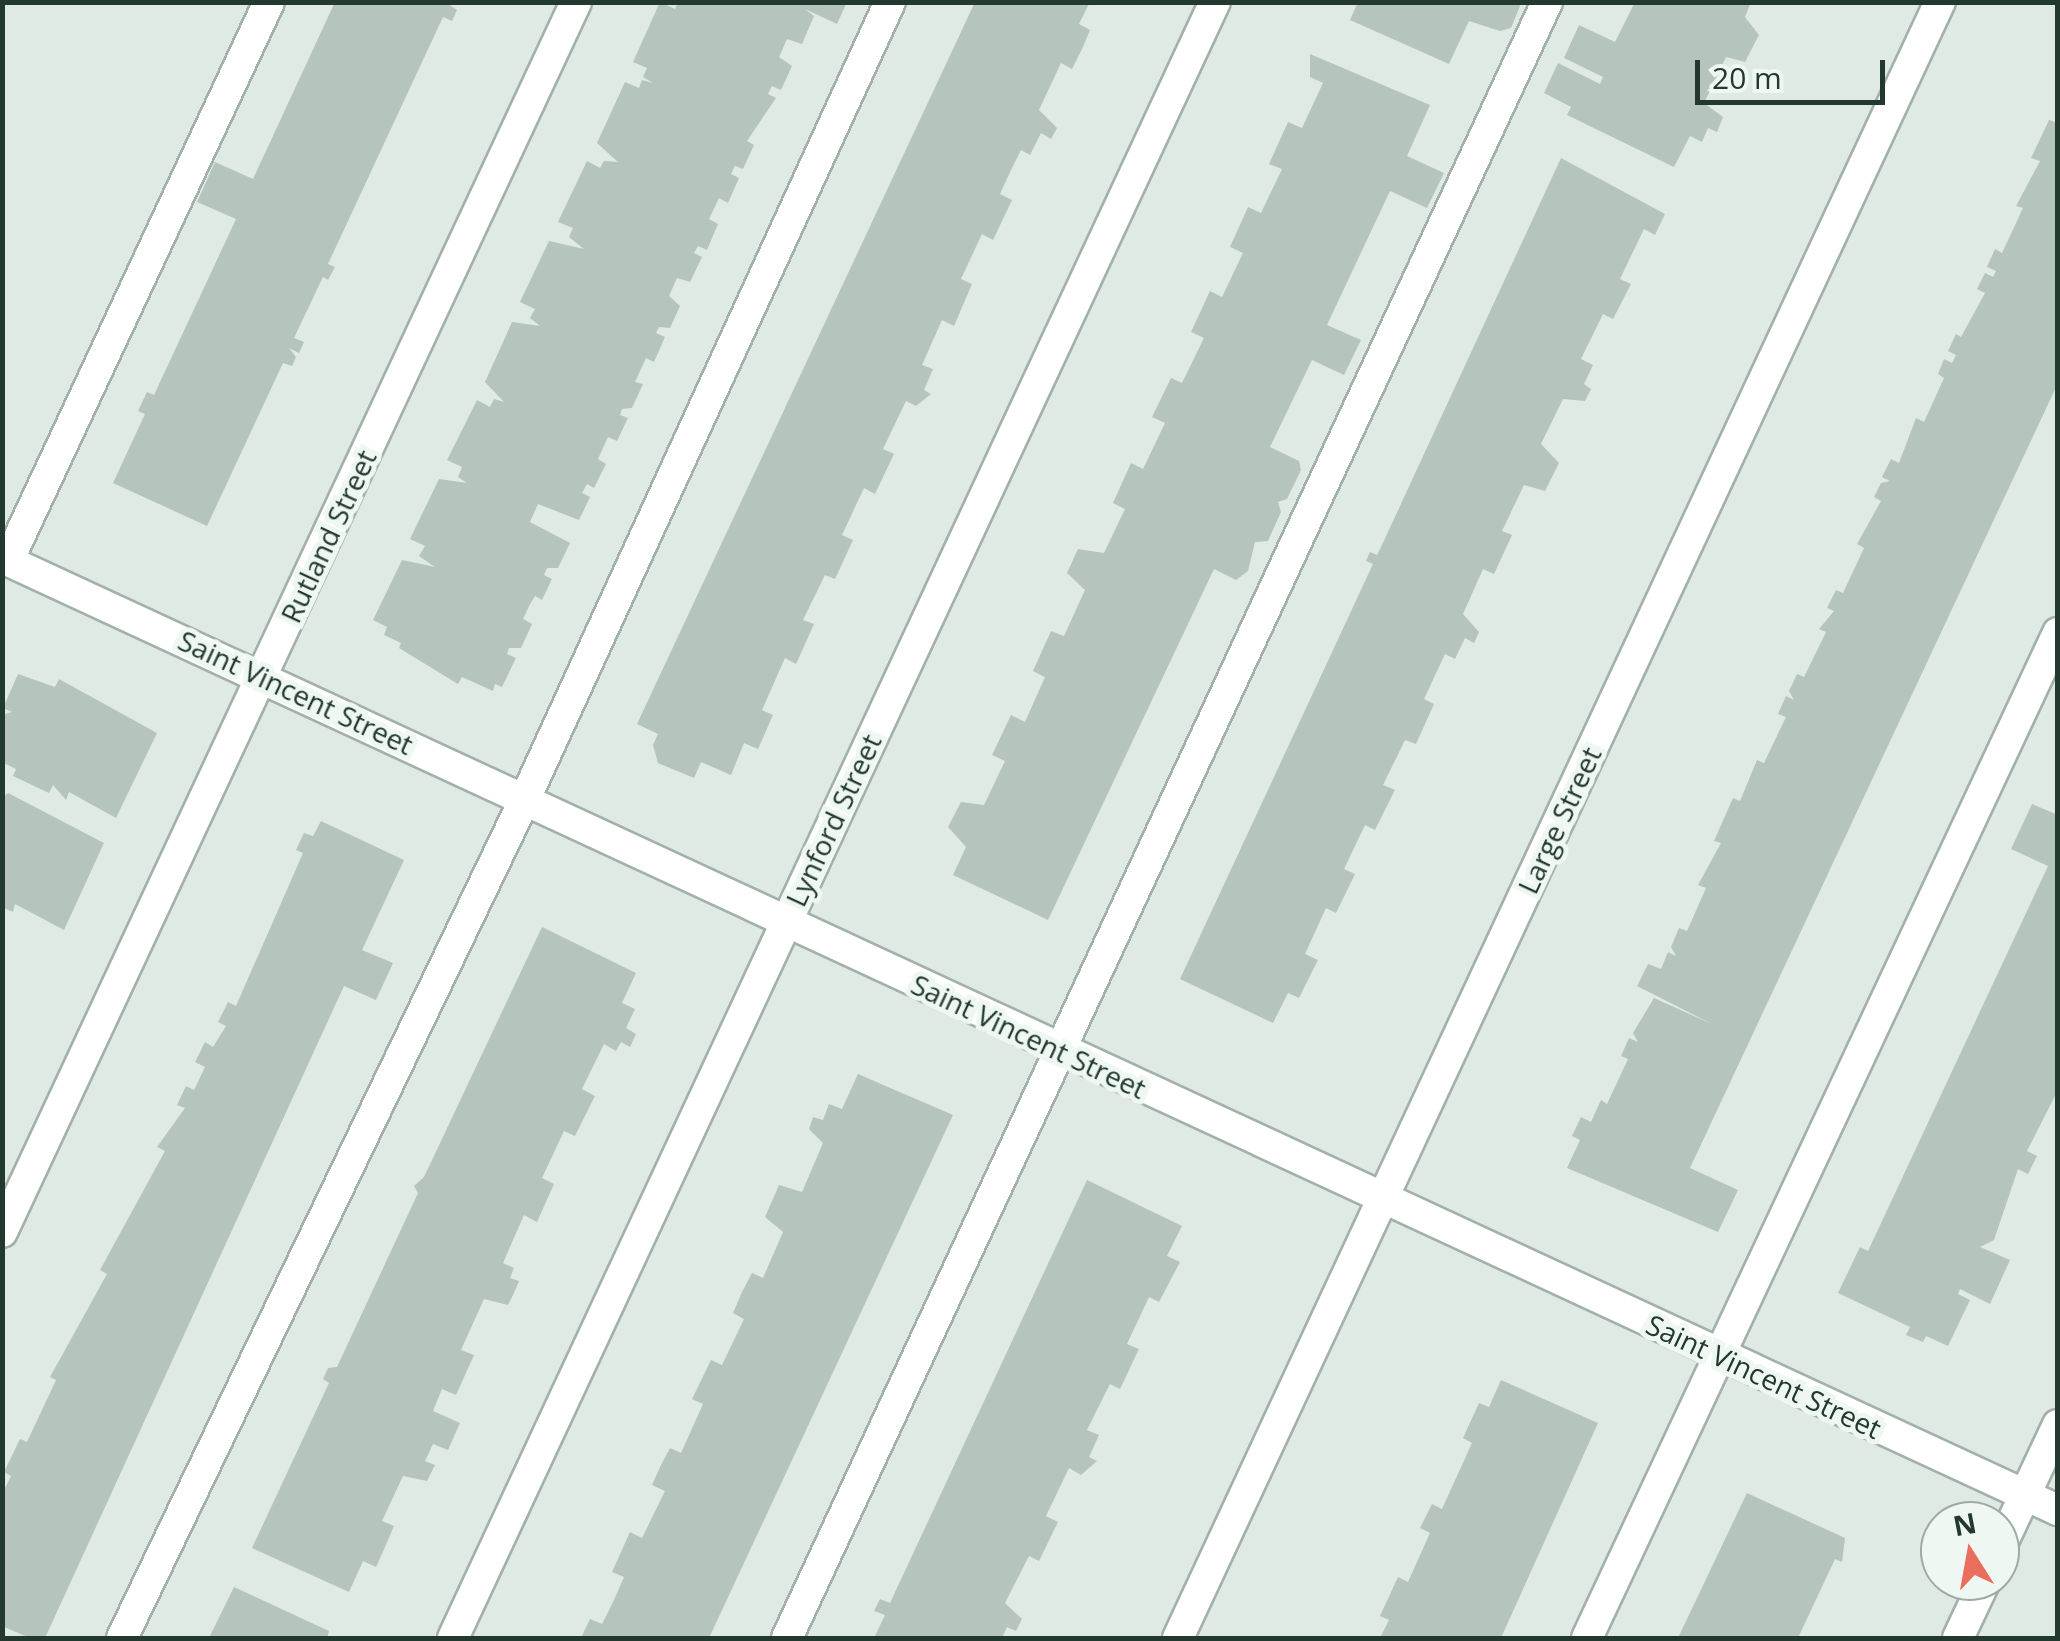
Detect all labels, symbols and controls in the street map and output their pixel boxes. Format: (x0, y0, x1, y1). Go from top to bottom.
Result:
scale bar (1700, 40, 1890, 102)
text: 20 m (1712, 57, 1782, 98)
street label: Rutland Street (273, 444, 383, 628)
street label: Saint Vincent Street (173, 623, 419, 761)
street label: Lynford Street (778, 729, 888, 911)
street label: Large Street (1510, 741, 1608, 899)
street label: Saint Vincent Street (906, 967, 1152, 1105)
street label: Saint Vincent Street (1641, 1307, 1887, 1445)
north arrow (1920, 1501, 2020, 1601)
text: N (1950, 1503, 1979, 1544)

